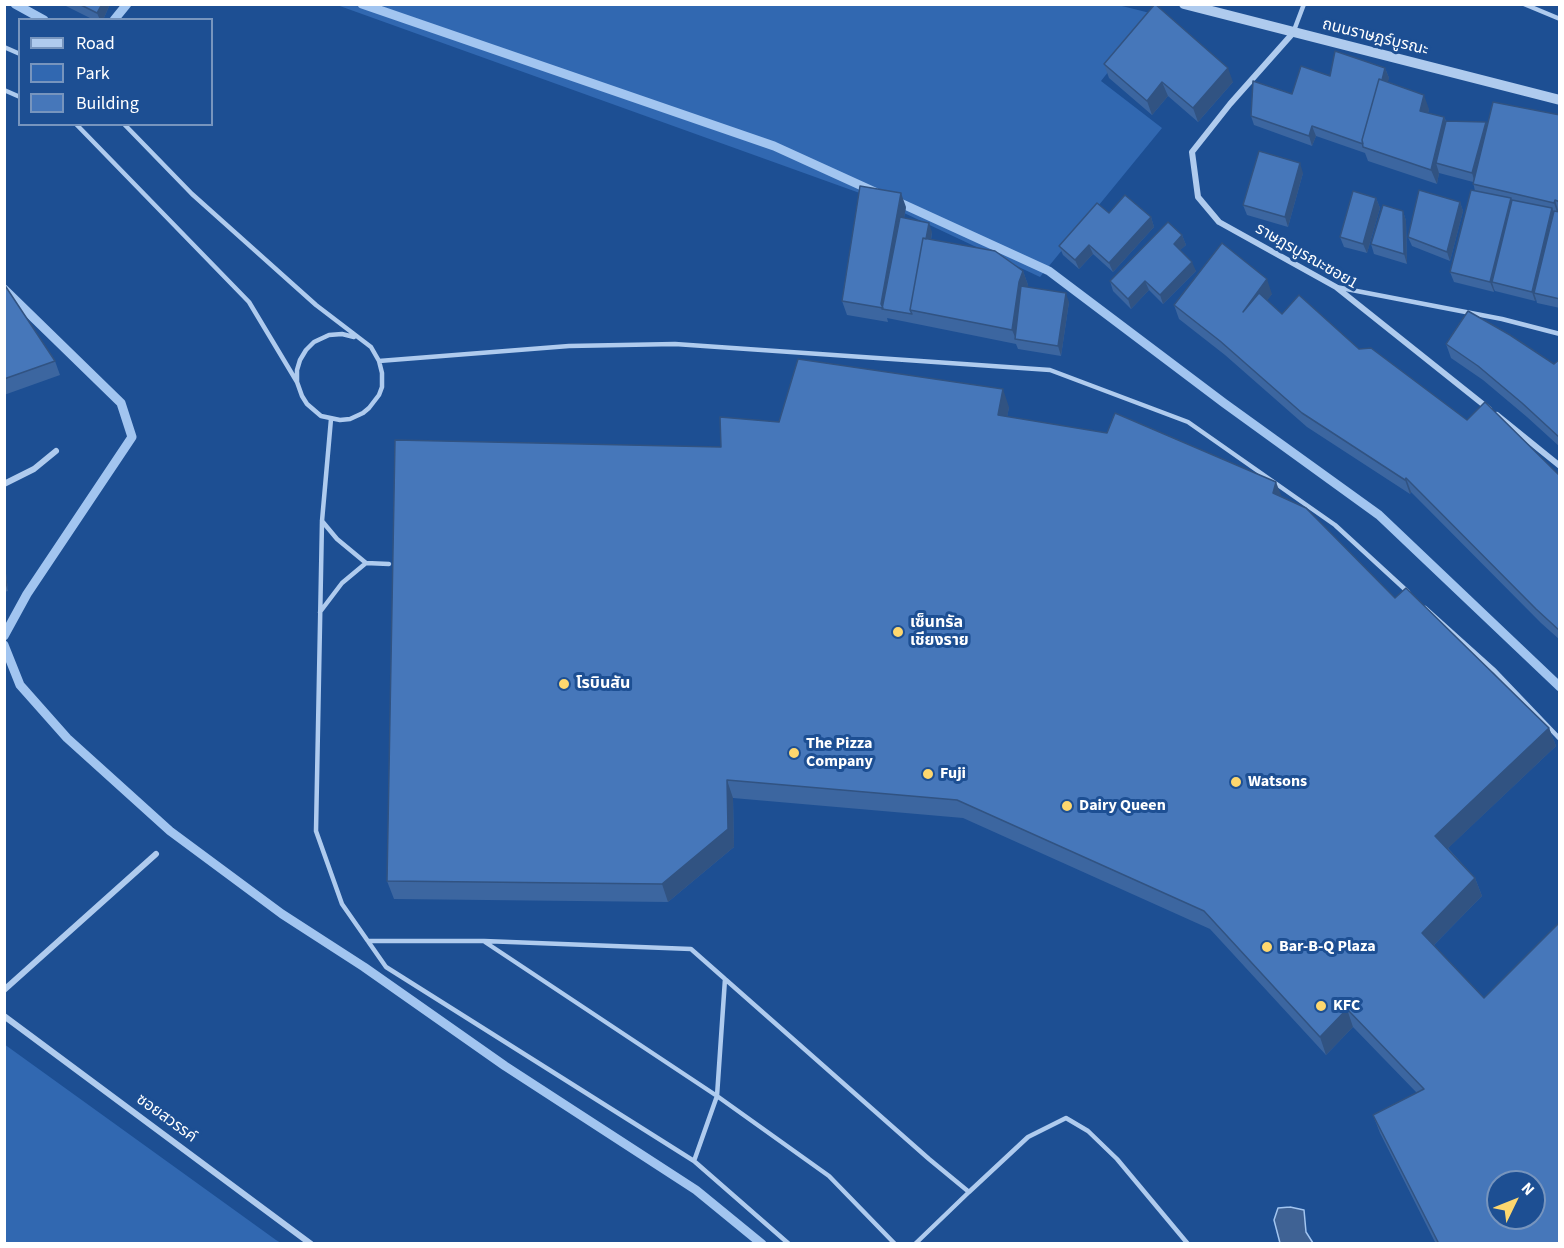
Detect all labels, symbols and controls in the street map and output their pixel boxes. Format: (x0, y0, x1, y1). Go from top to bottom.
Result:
street label: ถนนราษฎร์บูรณะ (1320, 16, 1430, 60)
legend (18, 18, 213, 126)
text: Road (76, 31, 115, 56)
text: Park (76, 61, 110, 86)
text: Building (76, 91, 139, 116)
street label: ราษฎรบูรณะซอย1 (1251, 220, 1361, 294)
place label: เซ็นทรัล เชียงราย (910, 613, 969, 651)
marker: เซ็นทรัล เชียงราย (891, 625, 905, 639)
place label: โรบินสัน (576, 674, 630, 694)
marker: โรบินสัน (557, 677, 571, 691)
place label: The Pizza Company (806, 734, 873, 772)
marker: The Pizza Company (787, 746, 801, 760)
place label: Fuji (940, 764, 966, 784)
marker: Fuji (921, 767, 935, 781)
place label: Watsons (1248, 772, 1307, 792)
marker: Watsons (1229, 775, 1243, 789)
place label: Dairy Queen (1079, 796, 1166, 816)
marker: Dairy Queen (1060, 799, 1074, 813)
place label: Bar-B-Q Plaza (1279, 937, 1376, 957)
marker: Bar-B-Q Plaza (1260, 940, 1274, 954)
place label: KFC (1333, 996, 1360, 1016)
marker: KFC (1314, 999, 1328, 1013)
street label: ซอยสวรรค์ (132, 1091, 200, 1147)
north arrow (1486, 1170, 1546, 1230)
text: N (1516, 1178, 1539, 1200)

